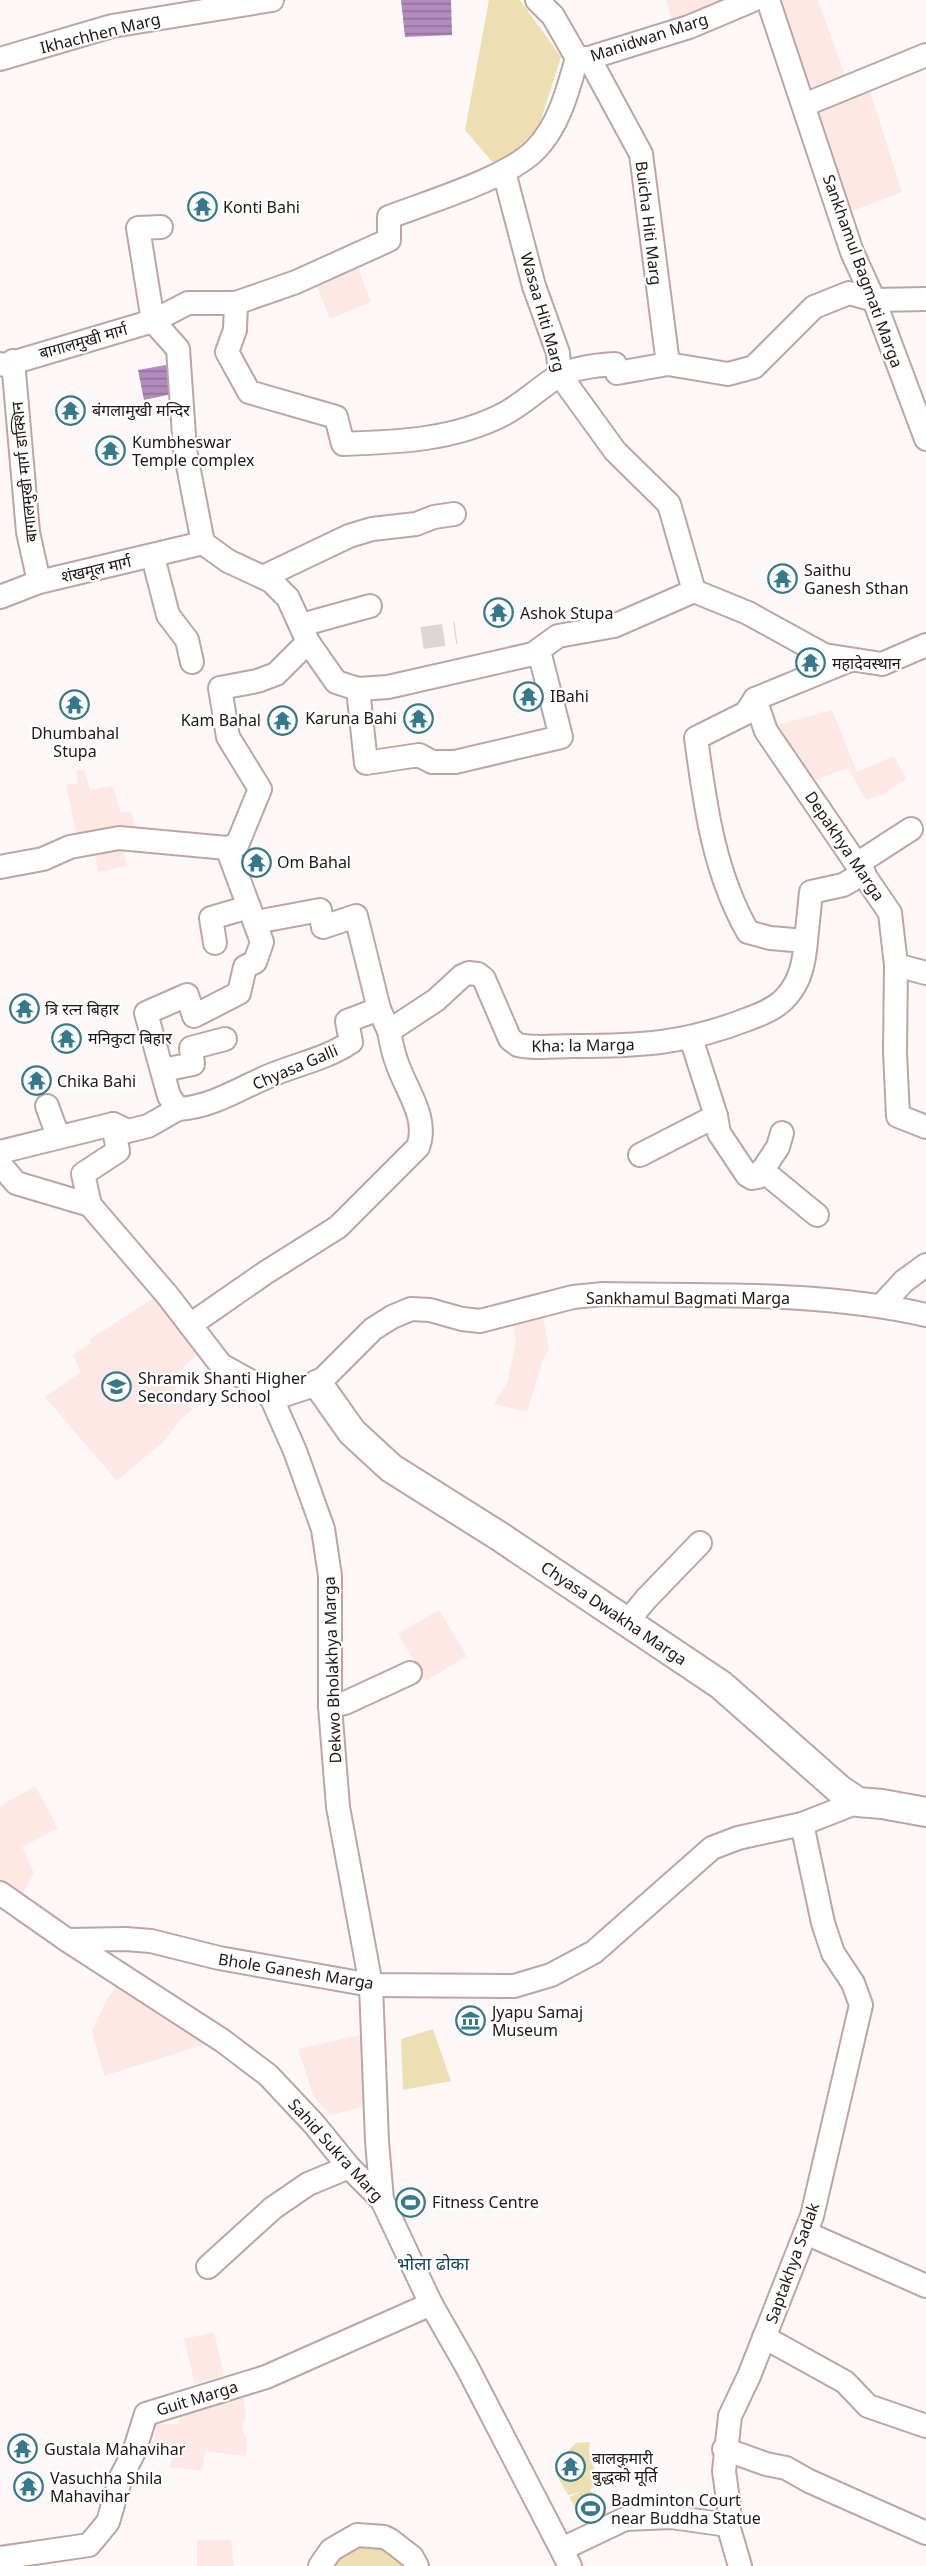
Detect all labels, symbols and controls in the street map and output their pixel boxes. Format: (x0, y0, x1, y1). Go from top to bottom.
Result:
street label: Ikhachhen Marg (38, 7, 162, 59)
street label: Manidwan Marg (587, 8, 711, 66)
street label: Buicha Hiti Marg (630, 160, 668, 286)
street label: Sankhamul Bagmati Marga (818, 171, 908, 371)
temple icon: Konti Bahi (186, 191, 218, 223)
place label: Konti Bahi (223, 196, 300, 218)
street label: Wasaa Hiti Marg (515, 250, 571, 374)
street label: बागालमुखी मार्ग (36, 318, 131, 364)
temple icon: बंगलामुखी मन्दिर (55, 394, 87, 426)
place label: बंगलामुखी मन्दिर (92, 399, 190, 421)
street label: बागालमुखी मार्ग डाक्शिन (6, 400, 42, 543)
place label: Kumbheswar Temple complex (132, 431, 255, 471)
temple icon: Kumbheswar Temple complex (95, 435, 127, 467)
street label: शंखमूल मार्ग (59, 550, 134, 588)
place label: Saithu Ganesh Sthan (804, 559, 909, 599)
temple icon: Saithu Ganesh Sthan (767, 563, 799, 595)
temple icon: Ashok Stupa (483, 597, 515, 629)
place label: Ashok Stupa (520, 602, 613, 624)
temple icon: महादेवस्थान (795, 647, 827, 679)
place label: महादेवस्थान (832, 652, 902, 674)
temple icon: IBahi (513, 680, 545, 712)
place label: IBahi (550, 685, 589, 707)
temple icon: Dhumbahal Stupa (59, 689, 91, 721)
temple icon: Karuna Bahi (402, 702, 434, 734)
temple icon: Kam Bahal (266, 704, 298, 736)
place label: Karuna Bahi (305, 707, 397, 729)
place label: Kam Bahal (181, 709, 261, 731)
place label: Dhumbahal Stupa (31, 722, 119, 762)
street label: Depakhya Marga (800, 787, 890, 905)
temple icon: Om Bahal (240, 846, 272, 878)
place label: Om Bahal (277, 851, 351, 873)
temple icon: त्रि रत्न बिहार (8, 993, 40, 1025)
place label: त्रि रत्न बिहार (45, 998, 120, 1020)
temple icon: मनिकुटा बिहार (51, 1022, 83, 1054)
place label: मनिकुटा बिहार (88, 1027, 172, 1049)
street label: Kha: la Marga (531, 1033, 635, 1057)
street label: Chyasa Galli (249, 1039, 341, 1095)
temple icon: Chika Bahi (20, 1065, 52, 1097)
place label: Chika Bahi (57, 1070, 136, 1092)
street label: Sankhamul Bagmati Marga (586, 1287, 790, 1309)
place label: Shramik Shanti Higher Secondary School (138, 1367, 307, 1407)
school or university icon: Shramik Shanti Higher Secondary School (101, 1371, 133, 1403)
street label: Chyasa Dwakha Marga (537, 1556, 691, 1670)
street label: Dekwo Bholakhya Marga (318, 1576, 346, 1764)
street label: Bhole Ganesh Marga (217, 1948, 375, 1994)
place label: Jyapu Samaj Museum (490, 2001, 583, 2041)
museum icon: Jyapu Samaj Museum (455, 2005, 487, 2037)
street label: Sahid Sukra Marg (284, 2094, 388, 2206)
sports icon: Fitness Centre (395, 2186, 427, 2218)
place label: Fitness Centre (432, 2191, 539, 2213)
street label: Saptakhya Sadak (760, 2199, 824, 2327)
district label: भोला ढोका (397, 2251, 469, 2275)
street label: Guit Marga (153, 2375, 241, 2421)
temple icon: Gustala Mahavihar (7, 2433, 39, 2465)
place label: Gustala Mahavihar (44, 2438, 186, 2460)
place label: बालकुमारी बुद्धको मूर्ति (592, 2447, 658, 2487)
temple icon: बालकुमारी बुद्धको मूर्ति (555, 2451, 587, 2483)
place label: Vasuchha Shila Mahavihar (50, 2467, 162, 2507)
temple icon: Vasuchha Shila Mahavihar (13, 2471, 45, 2503)
place label: Badminton Court near Buddha Statue (611, 2489, 761, 2529)
sports icon: Badminton Court near Buddha Statue (574, 2493, 606, 2525)

